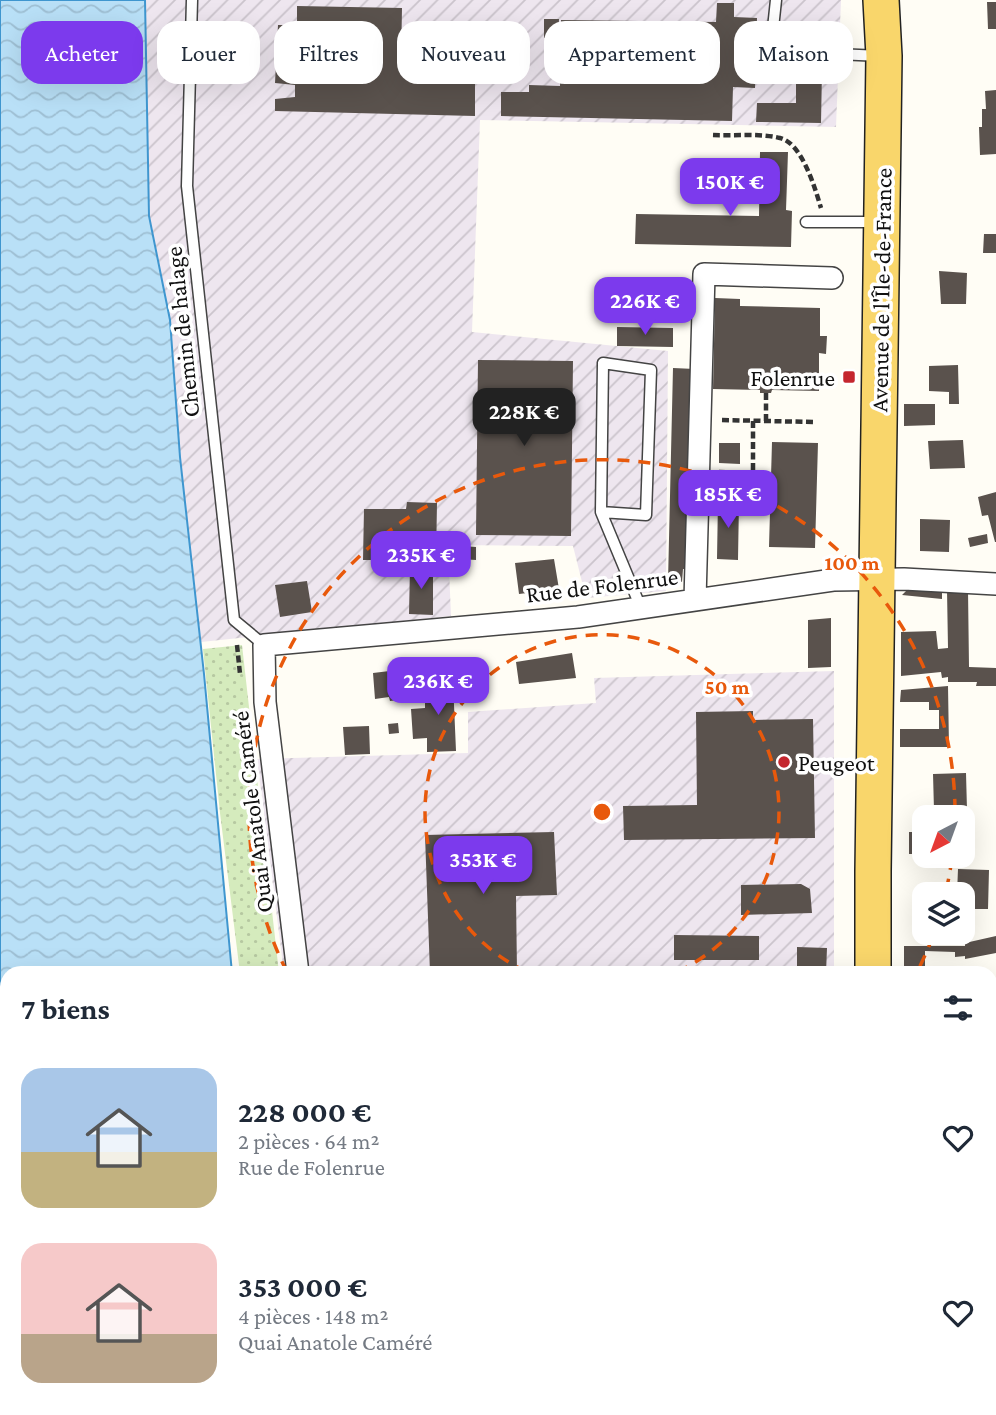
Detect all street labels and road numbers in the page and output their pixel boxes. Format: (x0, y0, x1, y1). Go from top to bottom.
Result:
street label: Avenue de l'Île-de-France (865, 168, 897, 412)
street label: Chemin de halage (160, 245, 204, 419)
street label: Rue de Folenrue (524, 562, 680, 608)
street label: Quai Anatole Caméré (226, 710, 278, 914)

